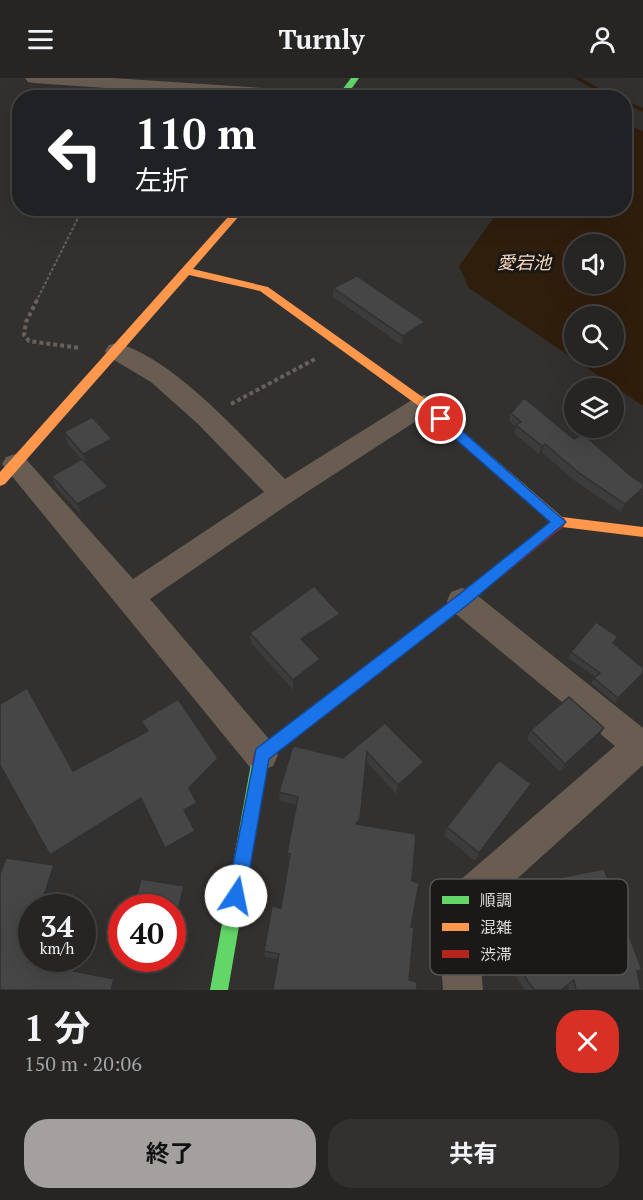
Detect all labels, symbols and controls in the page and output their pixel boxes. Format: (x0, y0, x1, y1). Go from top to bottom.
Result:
text: Turnly (278, 21, 365, 57)
icon: menu (24, 23, 57, 56)
icon: person (586, 23, 619, 56)
text: 110 m (135, 105, 256, 161)
icon: left (36, 114, 114, 192)
text: 左折 (135, 162, 189, 198)
map controls (564, 234, 624, 438)
button: sound (564, 234, 624, 294)
water label: 愛宕池 (497, 250, 553, 274)
button: search (564, 306, 624, 366)
button: layers (564, 378, 624, 438)
pin (415, 393, 466, 444)
icon: arrive (424, 402, 457, 435)
position arrow (204, 864, 268, 928)
legend (430, 879, 628, 975)
text: 順調 (480, 889, 512, 911)
speed limit sign: 40 (108, 894, 186, 972)
text: 34 (40, 906, 74, 946)
text: 混雑 (480, 916, 512, 938)
text: km/h (40, 938, 74, 958)
text: 渋滞 (480, 943, 512, 965)
text: 1 分 (24, 1004, 90, 1051)
button: close (556, 1010, 619, 1073)
text: 150 m · 20:06 (24, 1050, 142, 1077)
button: 終了 (24, 1119, 316, 1188)
button: 共有 (328, 1119, 619, 1188)

